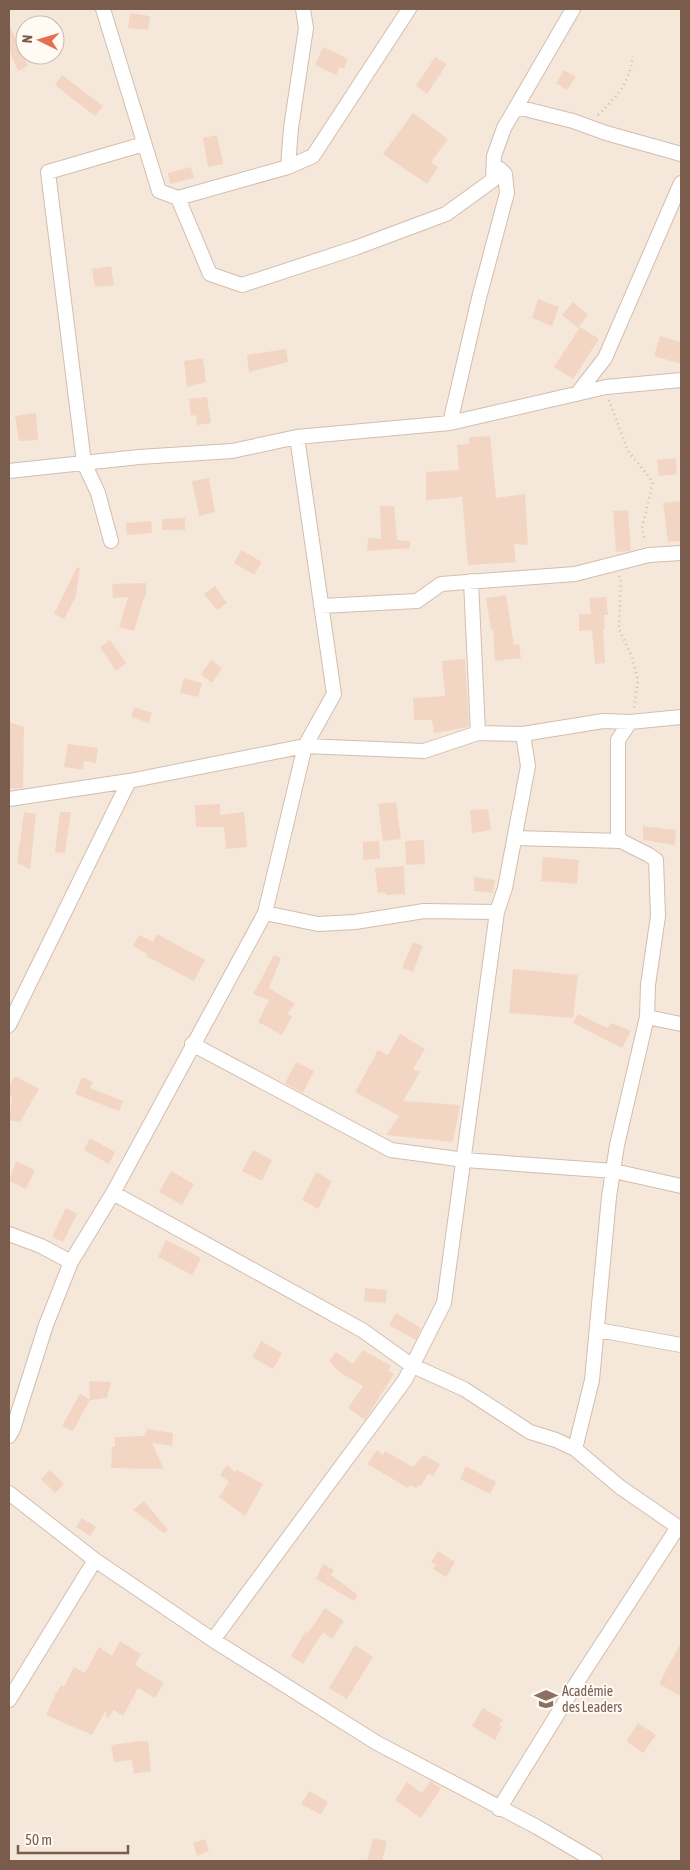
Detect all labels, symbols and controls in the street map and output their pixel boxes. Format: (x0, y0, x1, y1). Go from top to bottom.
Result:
north arrow (15, 15, 65, 65)
text: N (19, 34, 35, 44)
place label: Académie des Leaders (562, 1683, 622, 1715)
school or university icon: Académie des Leaders (533, 1686, 559, 1712)
scale bar (18, 1822, 128, 1854)
text: 50 m (25, 1831, 52, 1848)

